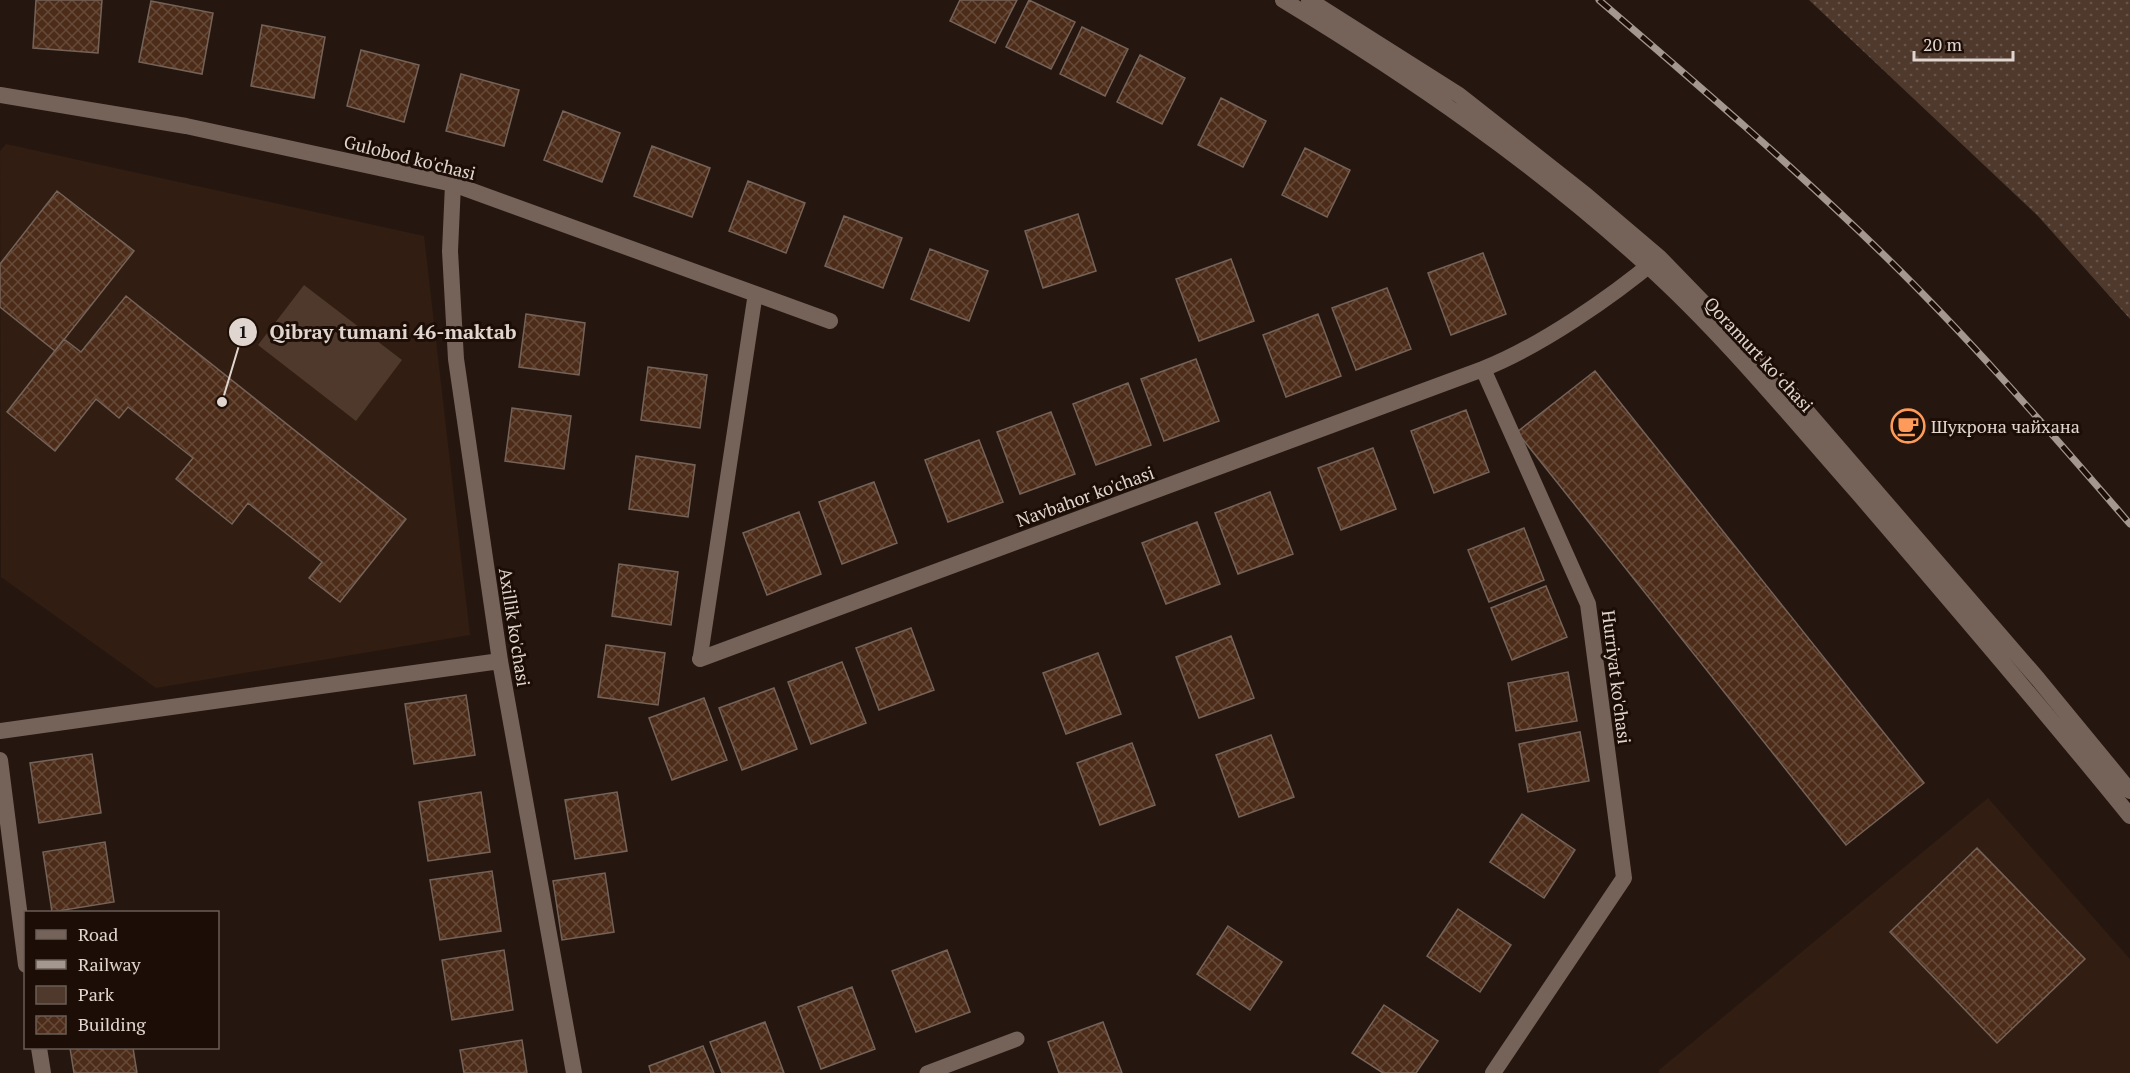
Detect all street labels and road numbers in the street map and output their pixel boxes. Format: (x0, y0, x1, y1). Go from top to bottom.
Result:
street label: Gulobod ko'chasi (342, 129, 478, 185)
street label: Qoramurt koʻchasi (1699, 291, 1819, 417)
street label: Navbahor ko'chasi (1013, 460, 1157, 532)
street label: Axillik ko'chasi (494, 566, 536, 688)
street label: Hurriyat ko'chasi (1597, 609, 1637, 745)

